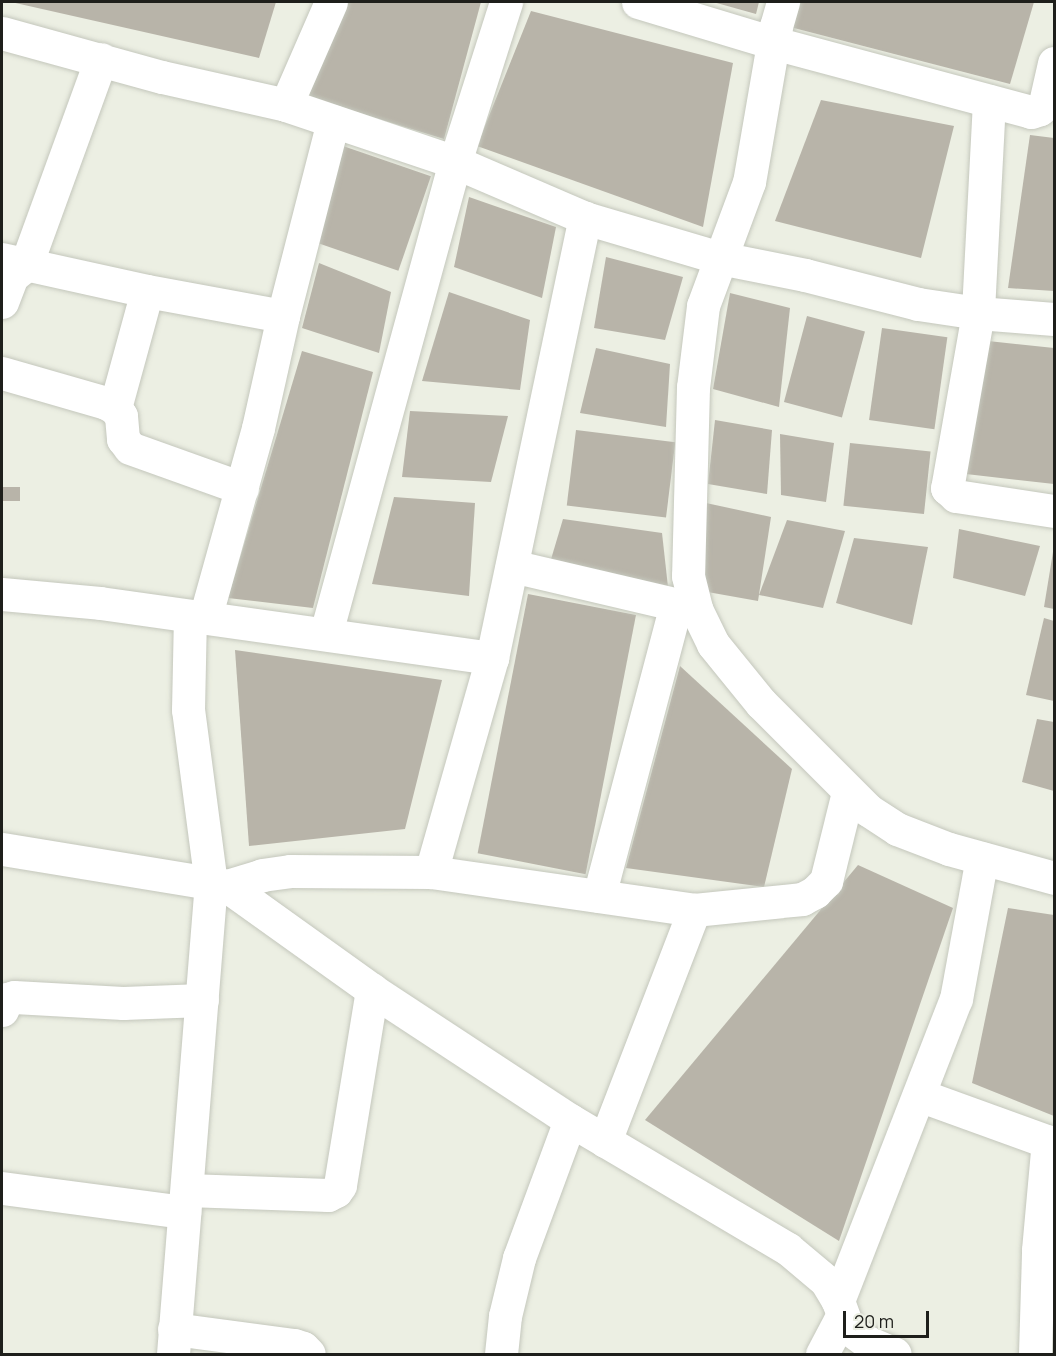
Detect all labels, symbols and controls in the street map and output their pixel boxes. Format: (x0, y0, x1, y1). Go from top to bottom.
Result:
scale bar (846, 1299, 932, 1337)
text: 20 m (854, 1309, 894, 1333)

